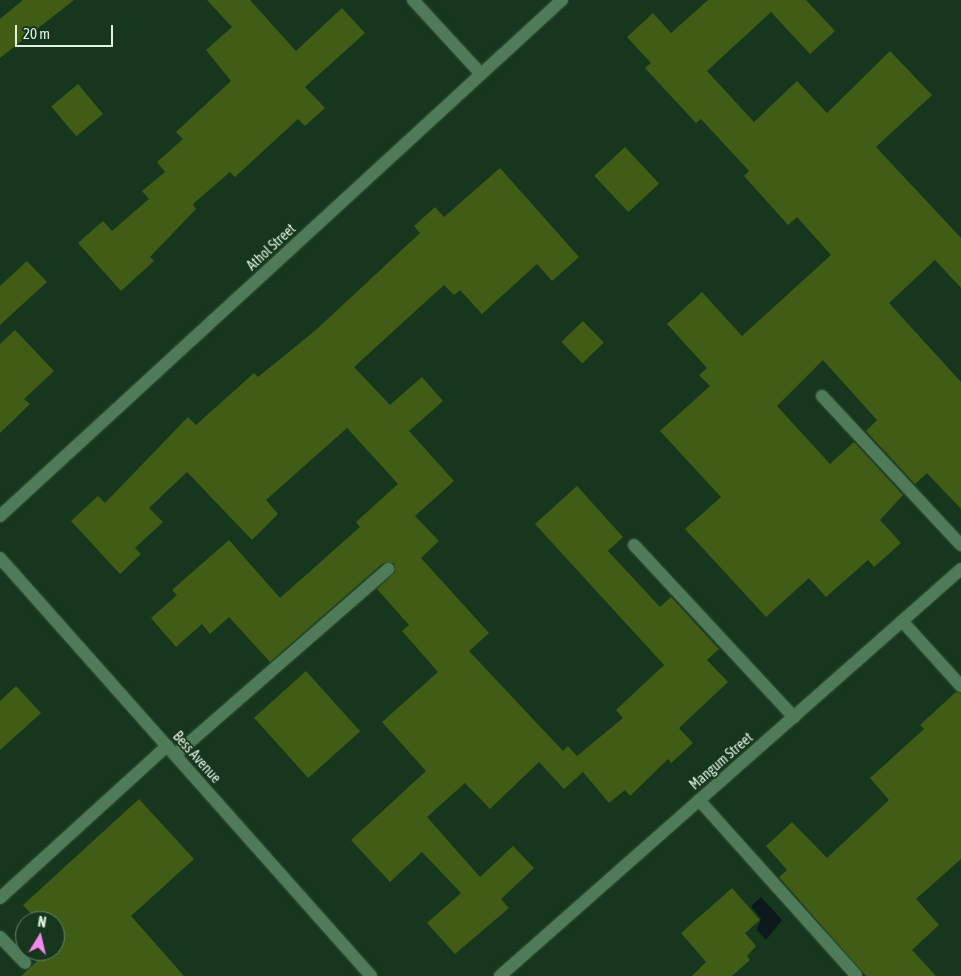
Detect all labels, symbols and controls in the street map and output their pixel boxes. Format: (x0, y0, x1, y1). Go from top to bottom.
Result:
scale bar (18, 15, 115, 47)
text: 20 m (23, 25, 50, 42)
street label: Athol Street (243, 220, 299, 274)
street label: Bess Avenue (169, 728, 225, 786)
street label: Mangum Street (686, 729, 756, 793)
north arrow (15, 911, 65, 961)
text: N (37, 914, 48, 931)

